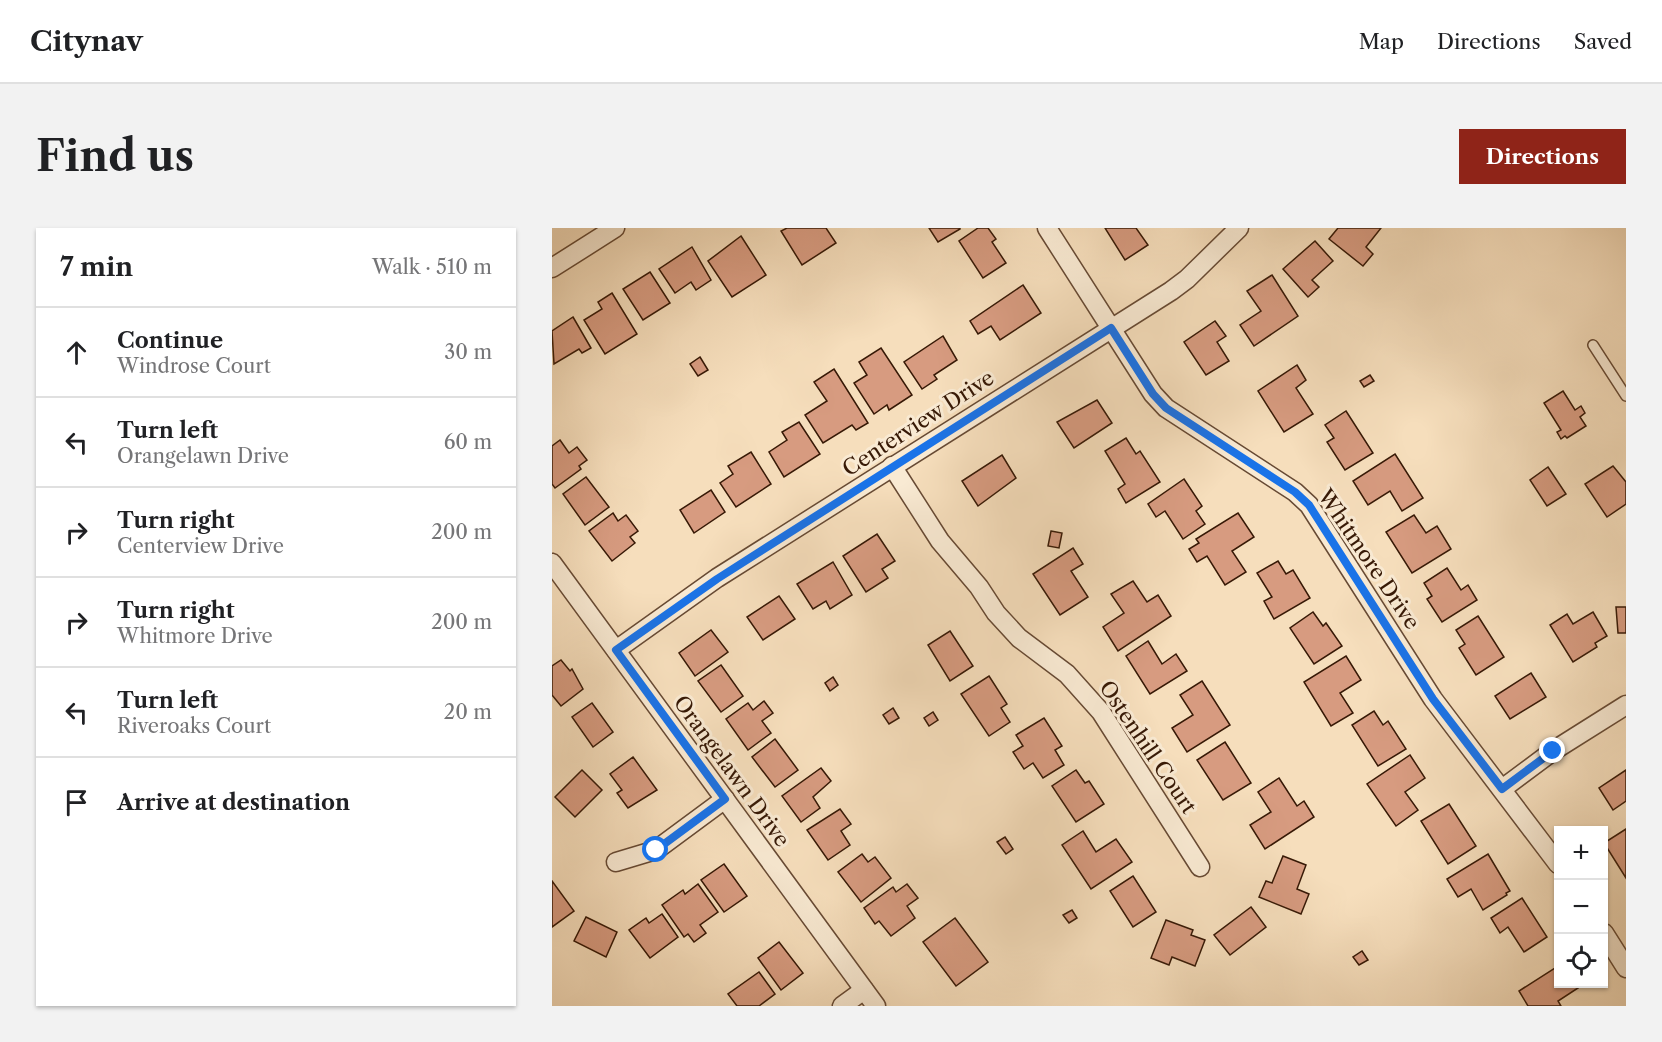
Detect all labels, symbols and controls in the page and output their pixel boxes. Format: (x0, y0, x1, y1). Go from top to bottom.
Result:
text: Citynav (30, 24, 143, 58)
text: Map (1359, 29, 1404, 54)
text: Directions (1437, 29, 1541, 54)
text: Saved (1574, 29, 1632, 54)
button: Directions (1459, 129, 1626, 184)
text: Find us (36, 130, 194, 182)
text: 7 min (60, 251, 133, 283)
text: Walk · 510 m (372, 255, 492, 279)
text: Continue (117, 327, 223, 354)
icon: ahead (60, 336, 93, 369)
text: 30 m (444, 340, 492, 364)
text: Windrose Court (117, 354, 271, 378)
street label: Centerview Drive (838, 365, 998, 481)
text: Turn left (117, 417, 218, 444)
icon: left (60, 426, 93, 459)
text: 60 m (444, 430, 492, 454)
text: Orangelawn Drive (117, 444, 289, 468)
street label: Whitmore Drive (1312, 483, 1425, 634)
text: Turn right (117, 507, 235, 534)
icon: right (60, 516, 93, 549)
text: 200 m (431, 520, 492, 544)
text: Centerview Drive (117, 534, 284, 558)
text: Turn right (117, 597, 235, 624)
icon: right (60, 606, 93, 639)
text: 200 m (431, 610, 492, 634)
text: Whitmore Drive (117, 624, 273, 648)
street label: Ostenhill Court (1094, 676, 1202, 819)
text: Turn left (117, 687, 218, 714)
street label: Orangelawn Drive (669, 691, 795, 851)
icon: left (60, 696, 93, 729)
text: 20 m (444, 700, 492, 724)
text: Riveroaks Court (117, 714, 271, 738)
route end (1539, 737, 1565, 763)
icon: arrive (60, 786, 93, 819)
text: Arrive at destination (117, 789, 350, 816)
map controls (1554, 826, 1608, 988)
button: + (1554, 826, 1608, 880)
route start (642, 836, 668, 862)
button: − (1554, 880, 1608, 934)
button: locate (1554, 934, 1608, 988)

